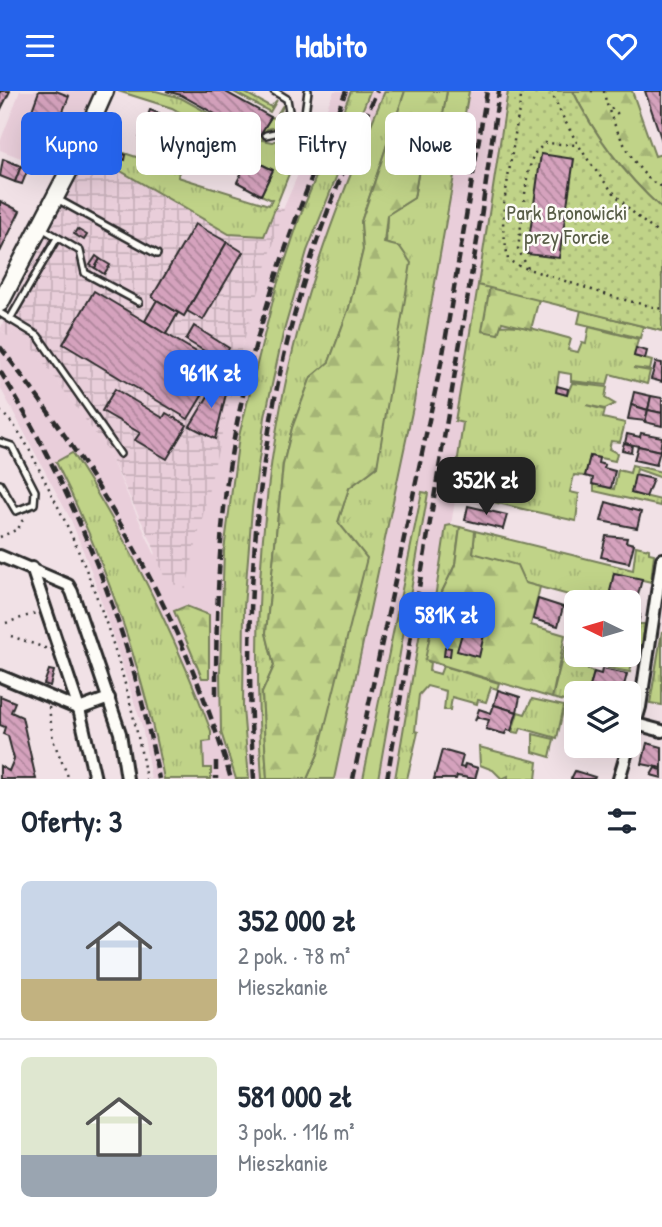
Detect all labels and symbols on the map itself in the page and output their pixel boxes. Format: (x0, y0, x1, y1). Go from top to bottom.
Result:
park label: Park Bronowicki przy Forcie (506, 198, 628, 251)
pin: 961K zł (146, 351, 276, 410)
pin: 352K zł (421, 457, 551, 517)
north arrow (564, 590, 640, 667)
pin: 581K zł (382, 593, 512, 652)

